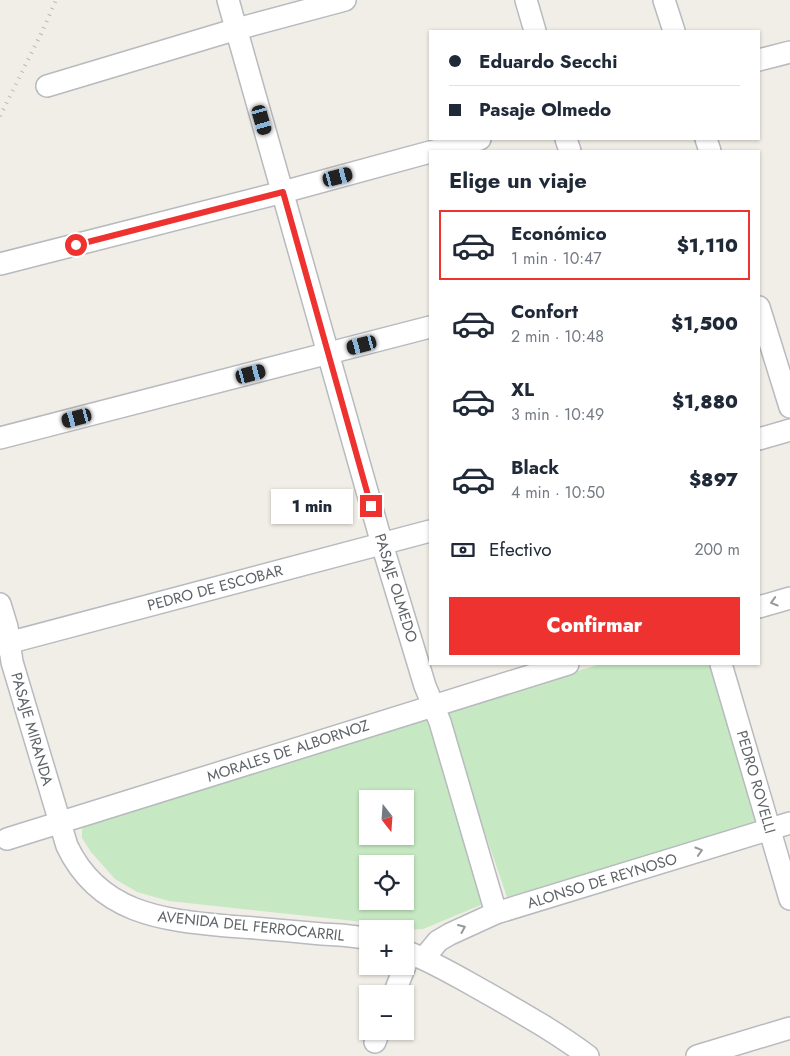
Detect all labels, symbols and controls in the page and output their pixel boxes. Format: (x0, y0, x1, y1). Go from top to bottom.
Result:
text: Eduardo Secchi (479, 48, 617, 75)
text: Pasaje Olmedo (479, 96, 611, 123)
car (250, 104, 273, 136)
text: Elige un viaje (449, 164, 587, 196)
car (321, 166, 354, 188)
text: Económico (511, 220, 607, 247)
icon: car (451, 223, 496, 268)
text: $1,110 (677, 232, 738, 259)
route start (65, 234, 87, 256)
text: 1 min · 10:47 (511, 247, 602, 270)
text: Confort (511, 298, 578, 325)
icon: car (451, 301, 496, 346)
text: $1,500 (671, 310, 738, 337)
text: 2 min · 10:48 (511, 325, 604, 348)
car (345, 334, 378, 356)
car (234, 363, 267, 385)
text: XL (511, 376, 534, 403)
icon: car (451, 379, 496, 424)
text: $1,880 (672, 388, 738, 415)
text: 3 min · 10:49 (511, 403, 604, 426)
car (60, 407, 93, 429)
text: Black (511, 454, 559, 481)
icon: car (451, 457, 496, 502)
text: $897 (689, 466, 738, 493)
text: 4 min · 10:50 (511, 481, 605, 504)
callout: 1 min (271, 488, 354, 524)
text: 1 min (292, 495, 332, 518)
route end (360, 495, 382, 517)
street label: PASAJE OLMEDO (369, 531, 423, 645)
icon: cash (449, 536, 477, 564)
text: Efectivo (489, 536, 552, 563)
text: 200 m (694, 538, 740, 561)
street label: PEDRO DE ESCOBAR (145, 559, 286, 617)
button: Confirmar (449, 597, 740, 655)
one-way arrow (771, 597, 779, 607)
street label: PASAJE MIRANDA (5, 670, 59, 788)
street label: MORALES DE ALBORNOZ (204, 714, 372, 788)
street label: PEDRO ROVELLI (731, 728, 781, 836)
north arrow (359, 790, 414, 845)
map controls (359, 790, 414, 1040)
one-way arrow (694, 846, 703, 856)
street label: ALONSO DE REYNOSO (524, 848, 680, 914)
button: locate (359, 855, 414, 910)
street label: AVENIDA DEL FERROCARRIL (157, 905, 346, 947)
button: + (359, 920, 414, 975)
one-way arrow (457, 924, 466, 935)
button: − (359, 985, 414, 1040)

